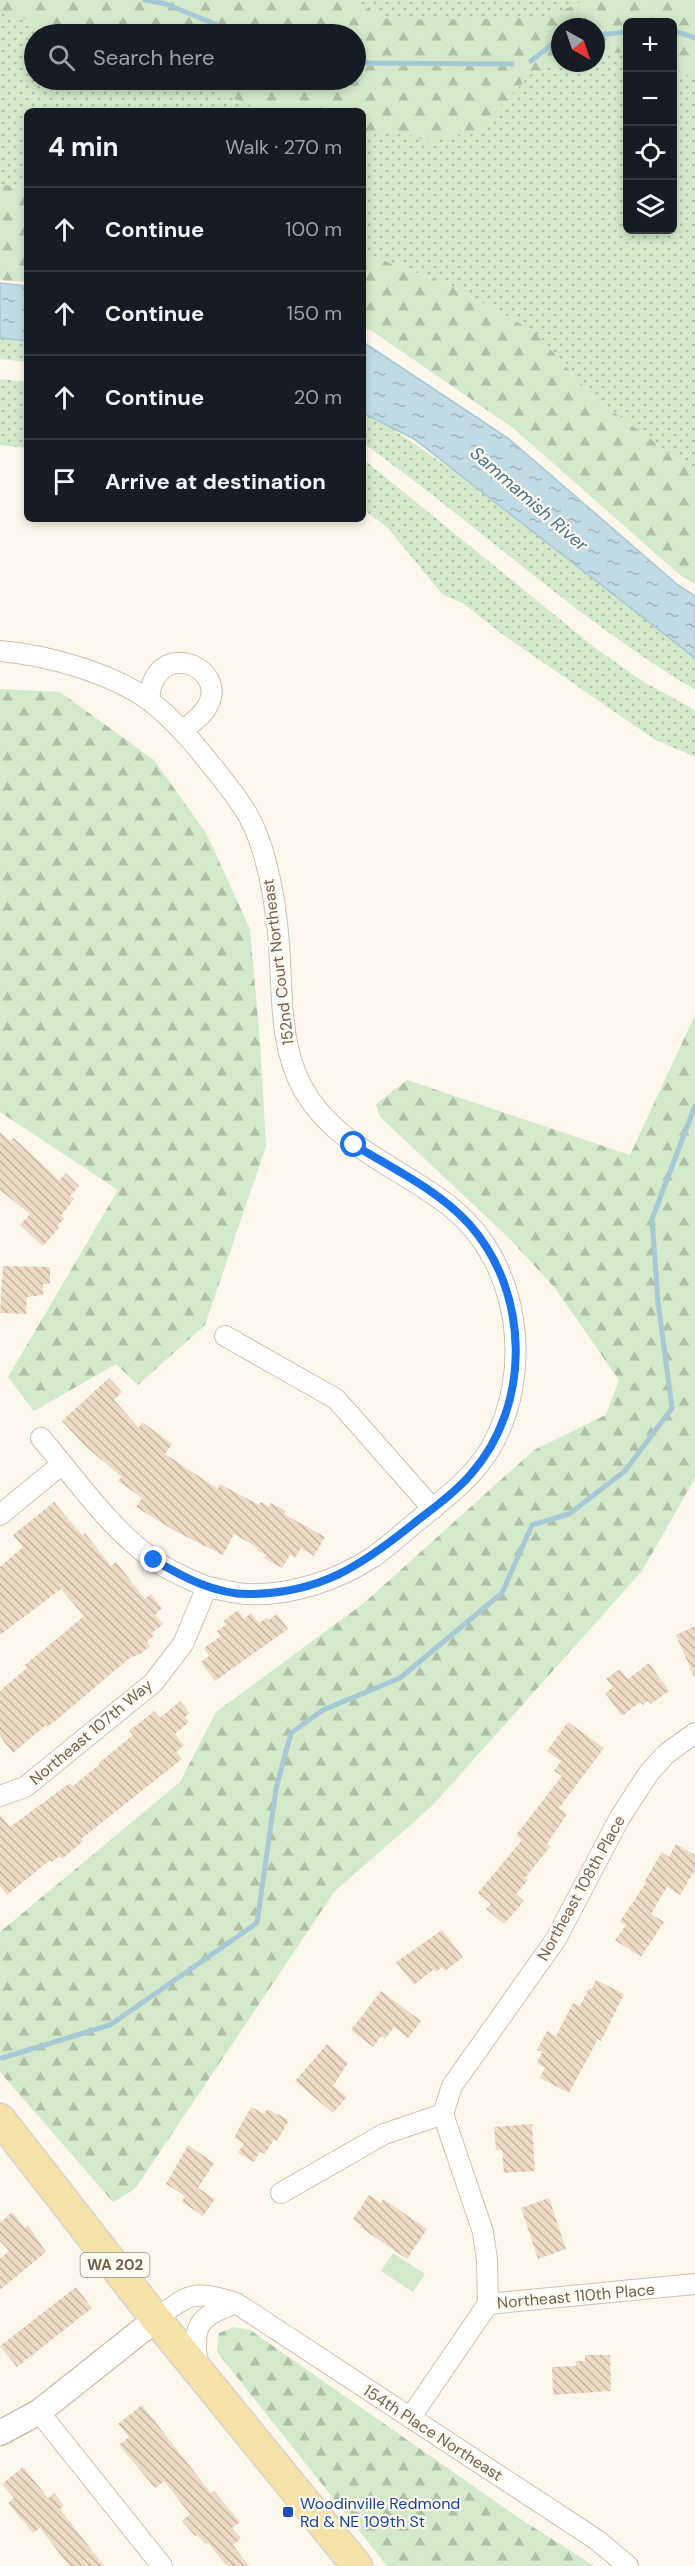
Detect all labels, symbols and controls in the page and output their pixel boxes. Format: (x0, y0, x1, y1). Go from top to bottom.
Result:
north arrow (551, 18, 605, 72)
map controls (623, 18, 677, 234)
button: + (623, 18, 677, 72)
search box (24, 24, 366, 90)
icon: search (45, 41, 78, 74)
text: Search here (93, 43, 214, 72)
button: − (623, 72, 677, 126)
button: locate (623, 126, 677, 180)
text: 4 min (48, 130, 119, 164)
text: Walk · 270 m (225, 134, 342, 160)
button: layers (623, 180, 677, 234)
icon: ahead (48, 213, 81, 246)
text: Continue (105, 215, 204, 244)
text: 100 m (285, 216, 342, 242)
icon: ahead (48, 297, 81, 330)
text: Continue (105, 299, 204, 328)
text: 150 m (287, 300, 342, 326)
icon: ahead (48, 381, 81, 414)
text: Continue (105, 383, 204, 412)
text: 20 m (294, 384, 342, 410)
water label: Sammamish River (465, 441, 594, 558)
icon: arrive (48, 465, 81, 498)
text: Arrive at destination (105, 467, 326, 496)
street label: 152nd Court Northeast (257, 878, 299, 1046)
route start (340, 1131, 366, 1157)
route end (140, 1546, 166, 1572)
street label: Northeast 107th Way (25, 1674, 157, 1790)
street label: Northeast 108th Place (532, 1812, 630, 1964)
road number: WA 202 (80, 2253, 150, 2277)
street label: Northeast 110th Place (496, 2279, 656, 2313)
street label: 154th Place Northeast (359, 2380, 507, 2486)
place label: Woodinville Redmond Rd & NE 109th St (300, 2493, 460, 2532)
marker: Woodinville Redmond Rd & NE 109th St (281, 2505, 295, 2519)

